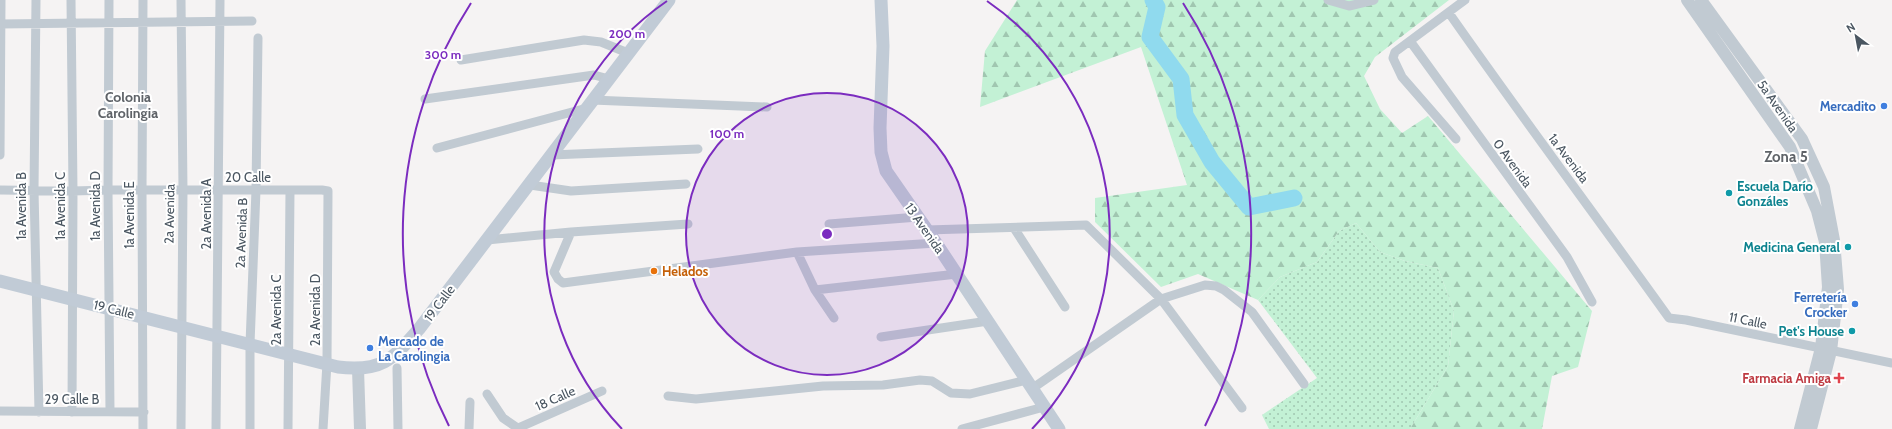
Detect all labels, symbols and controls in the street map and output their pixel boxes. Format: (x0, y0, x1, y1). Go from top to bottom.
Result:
north arrow (1836, 16, 1876, 56)
text: N (1844, 20, 1858, 36)
text: 200 m (609, 26, 645, 41)
text: 300 m (425, 47, 461, 62)
street label: 5a Avenida (1754, 77, 1802, 136)
district label: Colonia Carolingia (98, 88, 158, 122)
place label: Mercadito (1820, 98, 1877, 114)
marker: Mercadito (1879, 101, 1889, 111)
text: 100 m (710, 126, 744, 141)
street label: 1a Avenida (1545, 130, 1593, 186)
street label: 0 Avenida (1490, 136, 1536, 191)
district label: Zona 5 (1764, 148, 1808, 166)
street label: 20 Calle (225, 169, 271, 185)
street label: 1a Avenida D (87, 171, 103, 241)
street label: 1a Avenida B (13, 172, 29, 240)
street label: 1a Avenida C (52, 172, 68, 240)
place label: Escuela Darío Gonzáles (1737, 178, 1814, 209)
street label: 2a Avenida A (198, 179, 214, 249)
street label: 1a Avenida E (121, 181, 137, 249)
street label: 2a Avenida (160, 183, 178, 244)
marker: Escuela Darío Gonzáles (1724, 188, 1734, 198)
street label: 2a Avenida B (232, 197, 250, 269)
street label: 13 Avenida (902, 200, 949, 257)
centre of rings (820, 227, 834, 241)
place label: Medicina General (1743, 239, 1841, 255)
marker: Medicina General (1843, 242, 1853, 252)
place label: Helados (662, 263, 709, 279)
marker: Helados (649, 266, 659, 276)
street label: 2a Avenida D (307, 274, 323, 346)
street label: 2a Avenida C (268, 275, 284, 345)
street label: 19 Calle (420, 281, 458, 324)
place label: Ferretería Crocker (1794, 289, 1848, 320)
street label: 19 Calle (92, 296, 136, 322)
marker: Ferretería Crocker (1850, 299, 1860, 309)
street label: 11 Calle (1728, 308, 1769, 332)
place label: Pet's House (1778, 323, 1844, 339)
marker: Pet's House (1847, 326, 1857, 336)
place label: Mercado de La Carolingia (378, 333, 451, 364)
marker: Mercado de La Carolingia (365, 343, 375, 353)
place label: Farmacia Amiga (1742, 370, 1832, 386)
marker: Farmacia Amiga (1834, 373, 1844, 383)
street label: 18 Calle (533, 382, 578, 414)
street label: 29 Calle B (45, 391, 100, 407)

